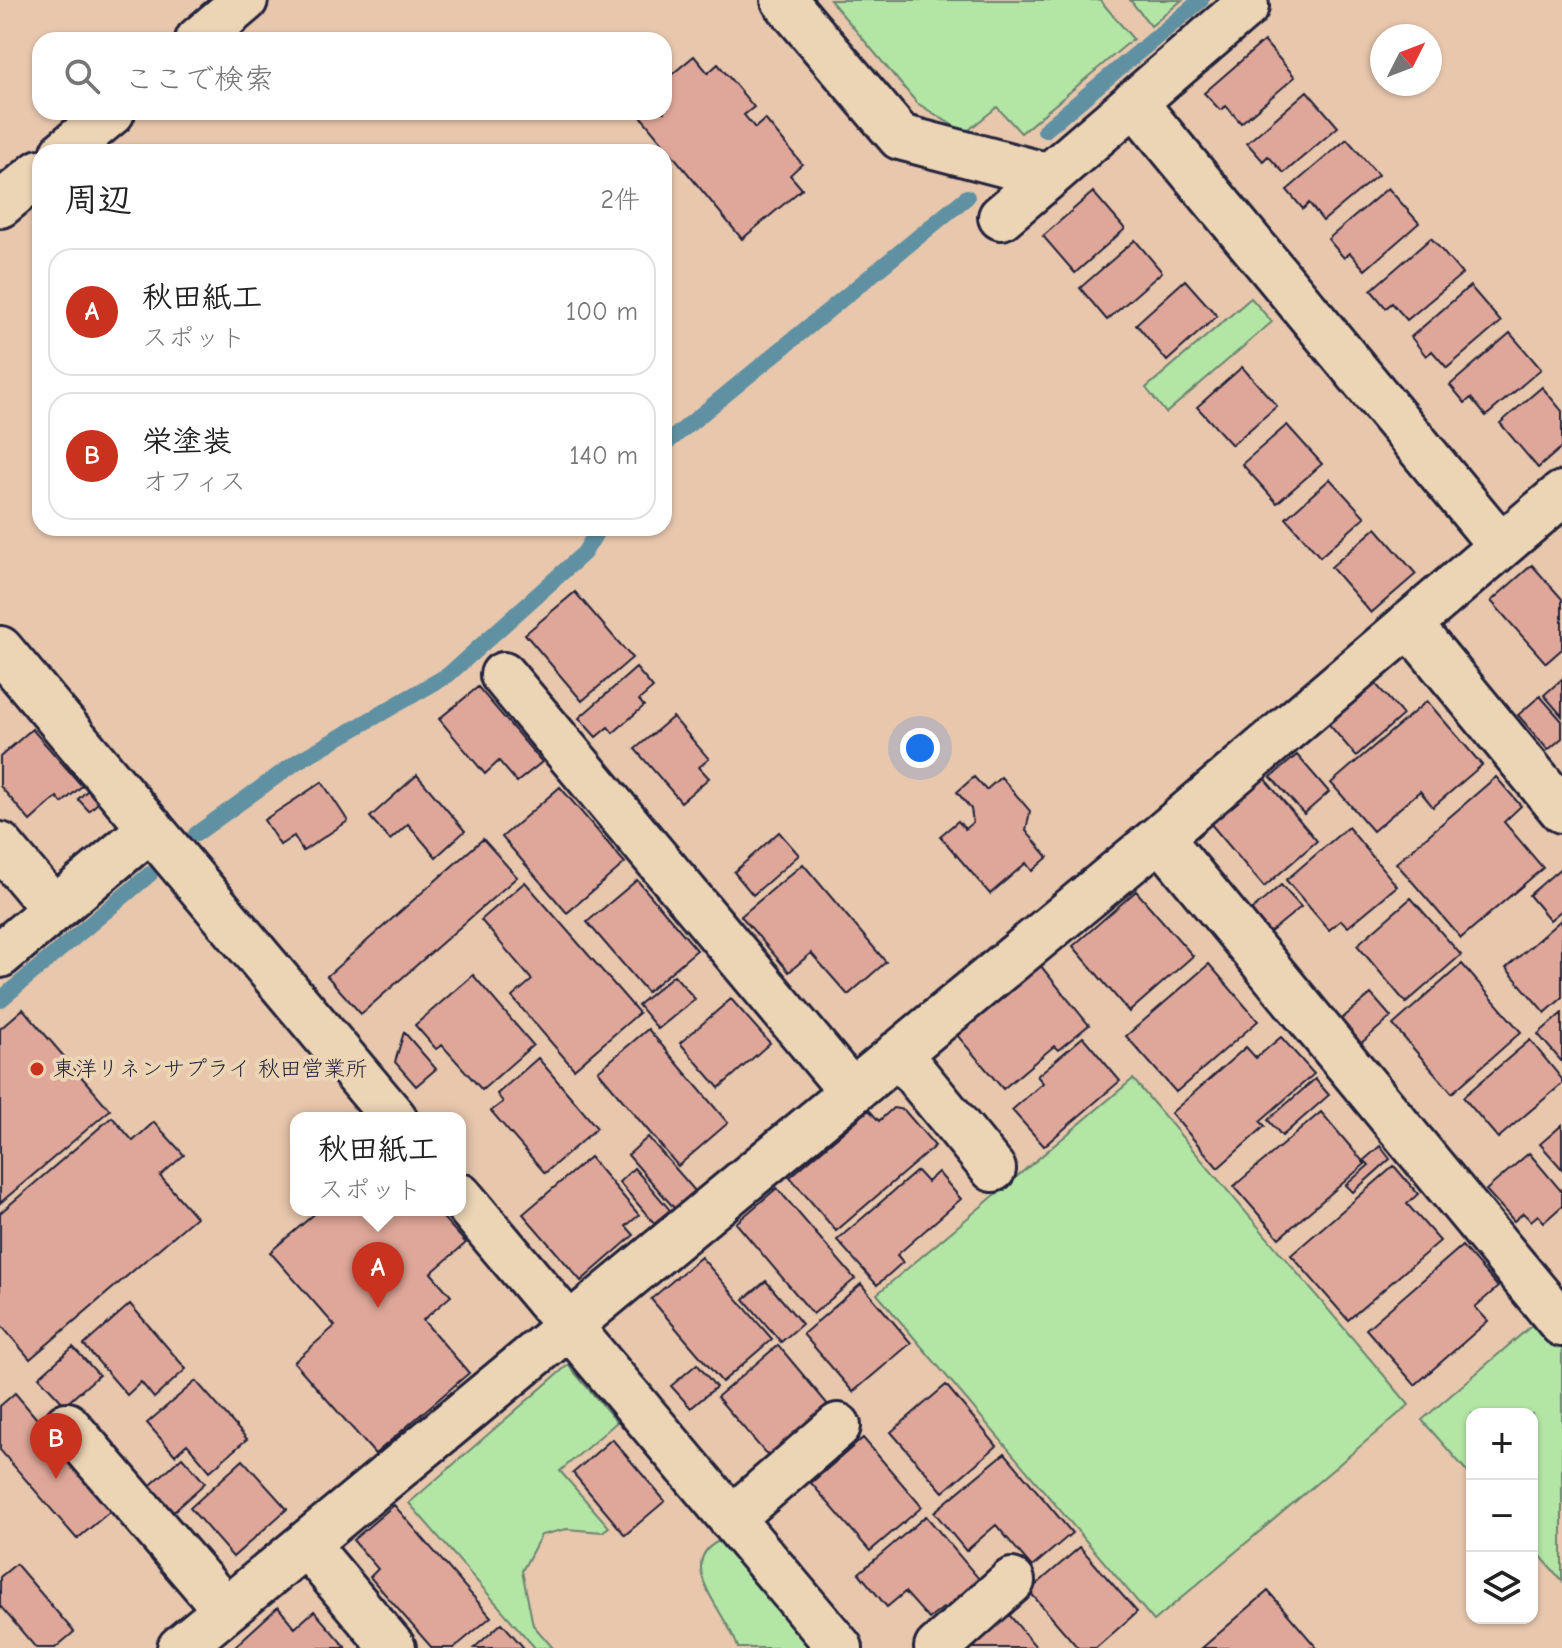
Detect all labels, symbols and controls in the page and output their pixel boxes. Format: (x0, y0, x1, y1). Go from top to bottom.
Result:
north arrow (1370, 24, 1442, 96)
search box (32, 32, 672, 120)
icon: search (60, 54, 104, 98)
text: ここで検索 (124, 62, 274, 97)
text: 周辺 (64, 180, 132, 220)
text: 2件 (600, 185, 640, 215)
text: 秋田紙工 (142, 280, 262, 315)
text: A (85, 297, 99, 327)
text: 100 m (566, 297, 638, 327)
text: スポット (142, 323, 246, 353)
text: 栄塗装 (142, 424, 232, 459)
text: B (84, 441, 100, 471)
text: 140 m (569, 441, 638, 471)
text: オフィス (142, 467, 246, 497)
your location (900, 728, 940, 768)
place label: 東洋リネンサプライ 秋田営業所 (53, 1056, 367, 1082)
marker: 東洋リネンサプライ 秋田営業所 (28, 1060, 46, 1078)
popup (290, 1112, 466, 1216)
text: 秋田紙工 (318, 1132, 438, 1167)
text: スポット (318, 1175, 422, 1205)
pin: A (352, 1242, 404, 1308)
map controls (1466, 1408, 1538, 1624)
button: + (1466, 1408, 1538, 1480)
pin: B (30, 1413, 82, 1479)
button: − (1466, 1480, 1538, 1552)
button: layers (1466, 1552, 1538, 1624)

